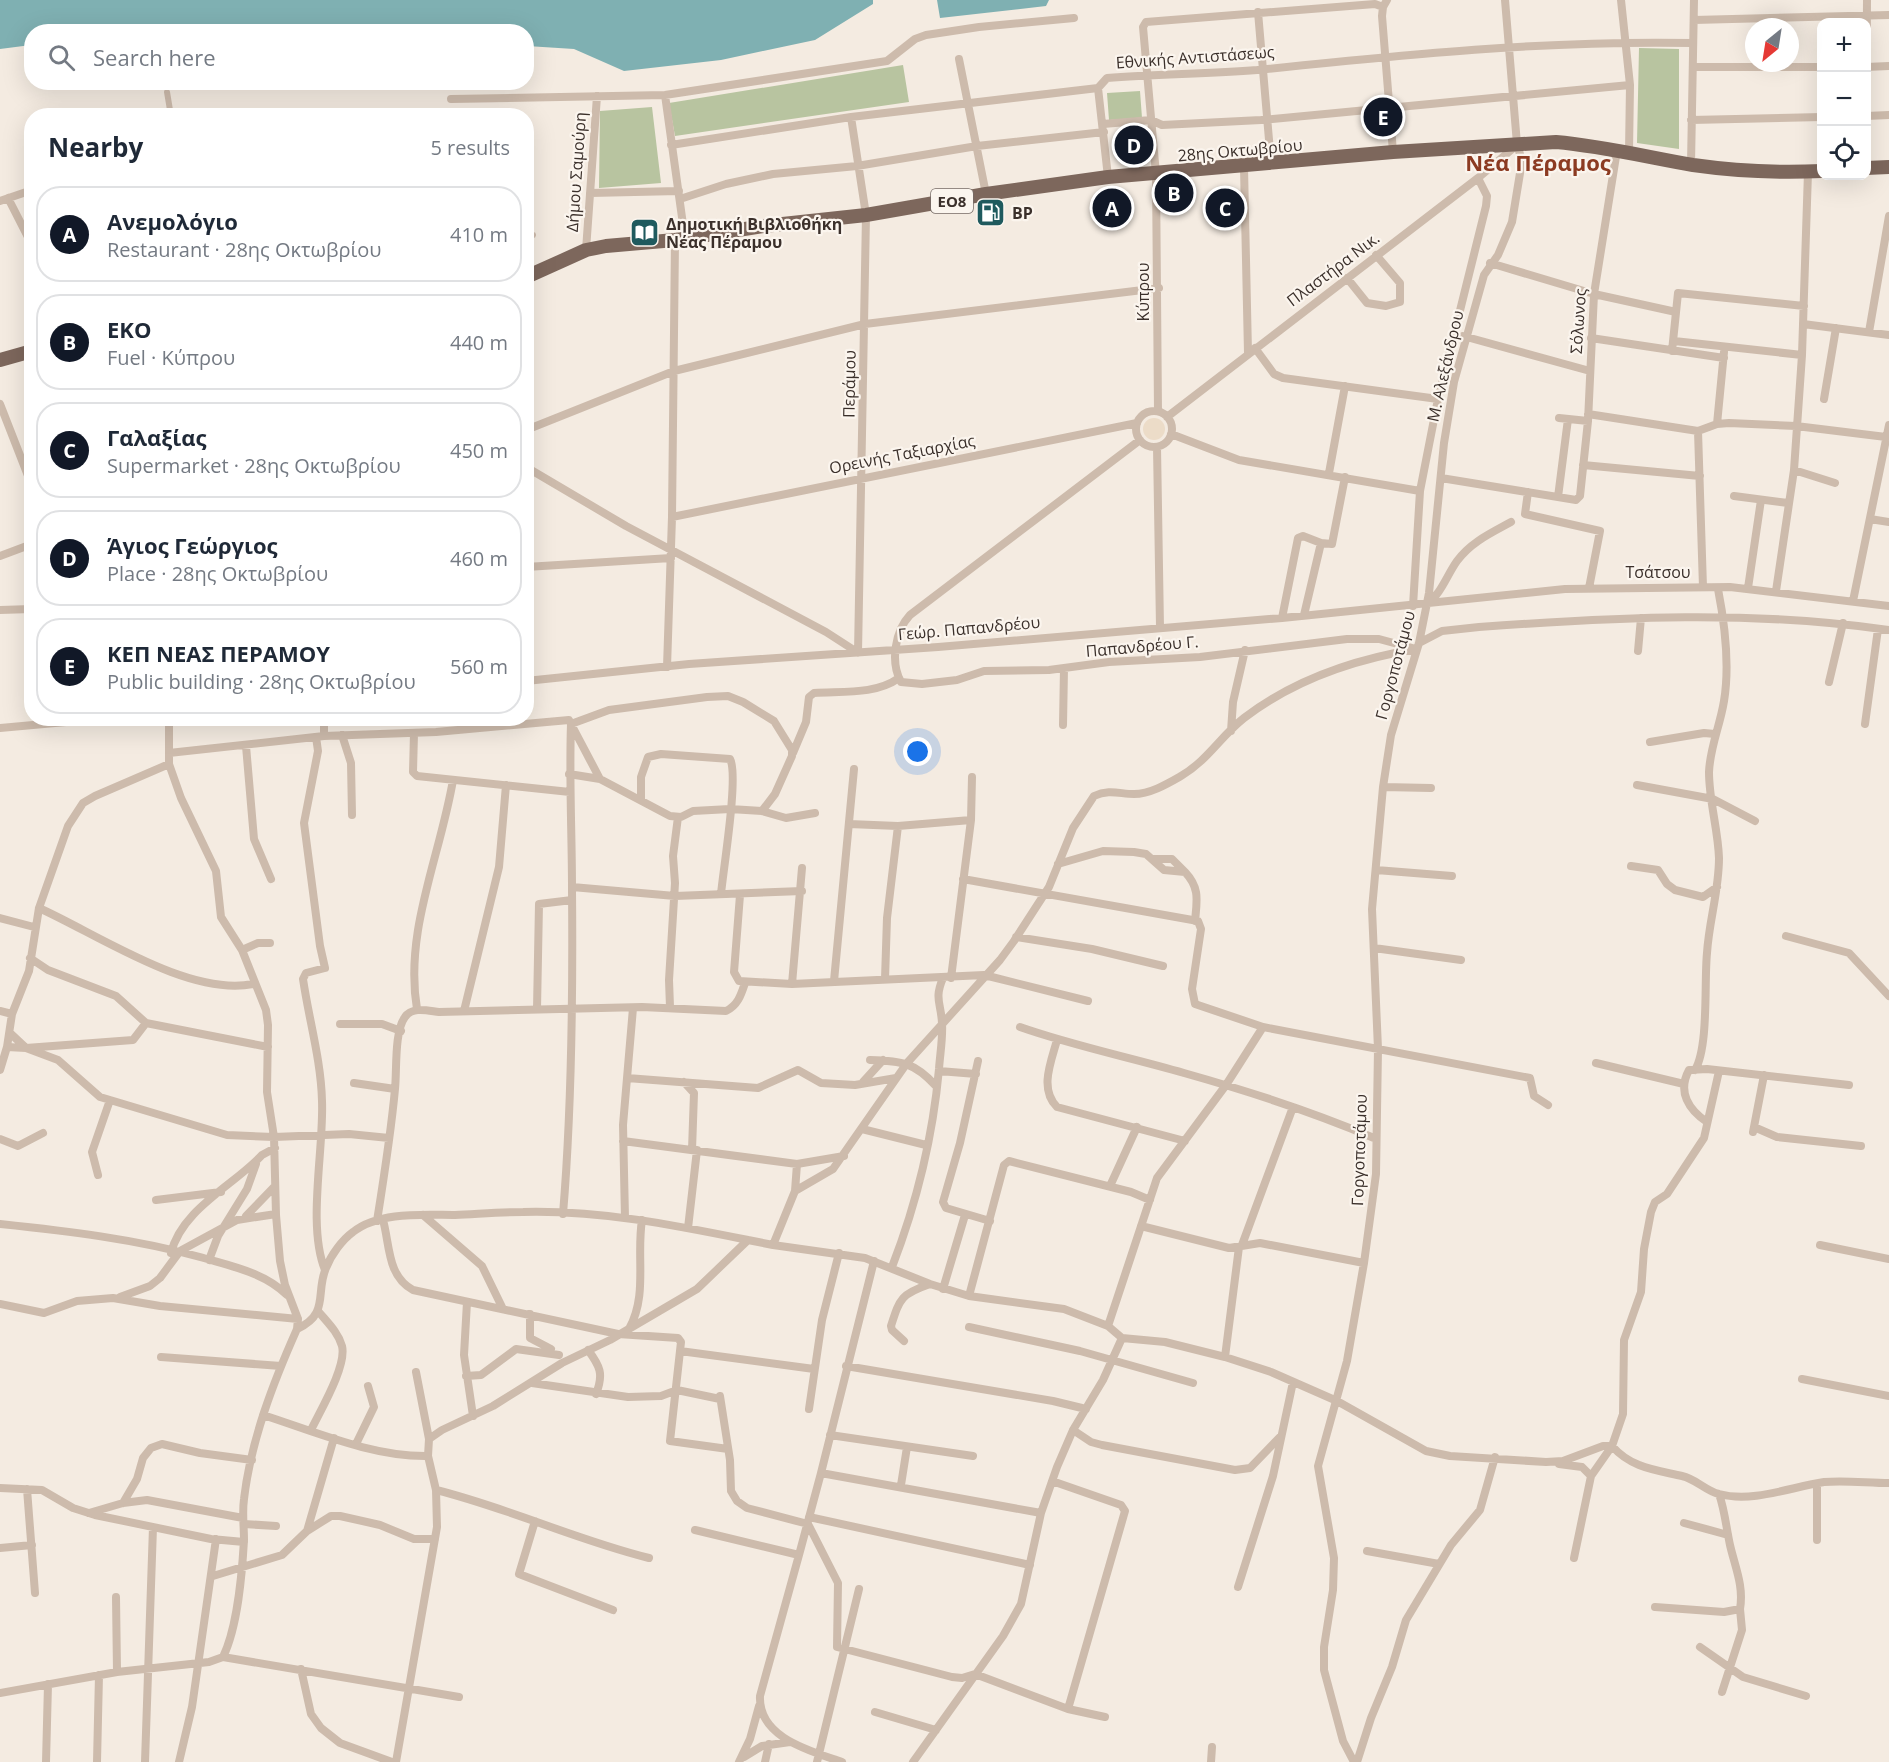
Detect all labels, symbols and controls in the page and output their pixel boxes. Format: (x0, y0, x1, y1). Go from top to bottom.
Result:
north arrow (1745, 18, 1799, 72)
map controls (1817, 18, 1871, 180)
button: + (1817, 18, 1871, 72)
search box (24, 24, 534, 90)
street label: Εθνικής Αντιστάσεως (1115, 40, 1275, 74)
icon: search (45, 41, 78, 74)
text: Search here (93, 42, 216, 72)
button: − (1817, 72, 1871, 126)
pin: E (1364, 94, 1402, 140)
street label: Δήμου Σαμούρη (561, 111, 591, 233)
pin: D (1114, 122, 1154, 168)
button: locate (1817, 126, 1871, 180)
text: Nearby (48, 129, 143, 165)
text: 5 results (430, 134, 510, 161)
street label: 28ης Οκτωβρίου (1177, 134, 1303, 166)
district label: Νέα Πέραμος (1465, 147, 1611, 177)
pin: B (1154, 170, 1194, 216)
pin: A (1092, 186, 1132, 230)
pin: C (1206, 186, 1244, 230)
road number: ΕΟ8 (931, 189, 973, 213)
fuel station icon: BP (975, 197, 1007, 229)
place label: BP (1012, 202, 1033, 224)
text: Ανεμολόγιο (107, 206, 238, 236)
place label: Δημοτική Βιβλιοθήκη Νέας Πέραμου (666, 213, 842, 253)
library icon: Δημοτική Βιβλιοθήκη Νέας Πέραμου (629, 217, 661, 249)
text: A (63, 221, 76, 248)
text: 410 m (450, 221, 508, 248)
street label: Πλαστήρα Νικ. (1282, 227, 1384, 311)
text: Restaurant · 28ης Οκτωβρίου (107, 236, 382, 263)
street label: Κύπρου (1132, 263, 1154, 321)
street label: Σόλωνος (1565, 287, 1591, 355)
street label: Μ. Αλεξάνδρου (1421, 308, 1469, 424)
text: EKO (107, 314, 151, 344)
text: B (63, 329, 76, 356)
text: 440 m (450, 329, 508, 356)
text: Fuel · Κύπρου (107, 344, 235, 371)
street label: Περάμου (837, 350, 861, 418)
text: Γαλαξίας (107, 422, 206, 452)
street label: Ορεινής Ταξιαρχίας (827, 429, 977, 479)
text: C (63, 437, 76, 464)
text: 450 m (450, 437, 508, 464)
text: Supermarket · 28ης Οκτωβρίου (107, 452, 401, 479)
text: Άγιος Γεώργιος (107, 530, 278, 560)
text: D (62, 545, 77, 572)
text: 460 m (450, 545, 508, 572)
text: Place · 28ης Οκτωβρίου (107, 560, 328, 587)
street label: Τσάτσου (1625, 561, 1691, 583)
street label: Γοργοποτάμου (1370, 608, 1420, 722)
street label: Γεώρ. Παπανδρέου (897, 611, 1041, 645)
street label: Παπανδρέου Γ. (1085, 630, 1199, 662)
text: ΚΕΠ ΝΕΑΣ ΠΕΡΑΜΟΥ (107, 638, 330, 668)
text: E (64, 653, 75, 680)
text: 560 m (450, 653, 508, 680)
text: Public building · 28ης Οκτωβρίου (107, 668, 416, 695)
your location (903, 737, 932, 766)
street label: Γοργοποτάμου (1346, 1094, 1372, 1206)

